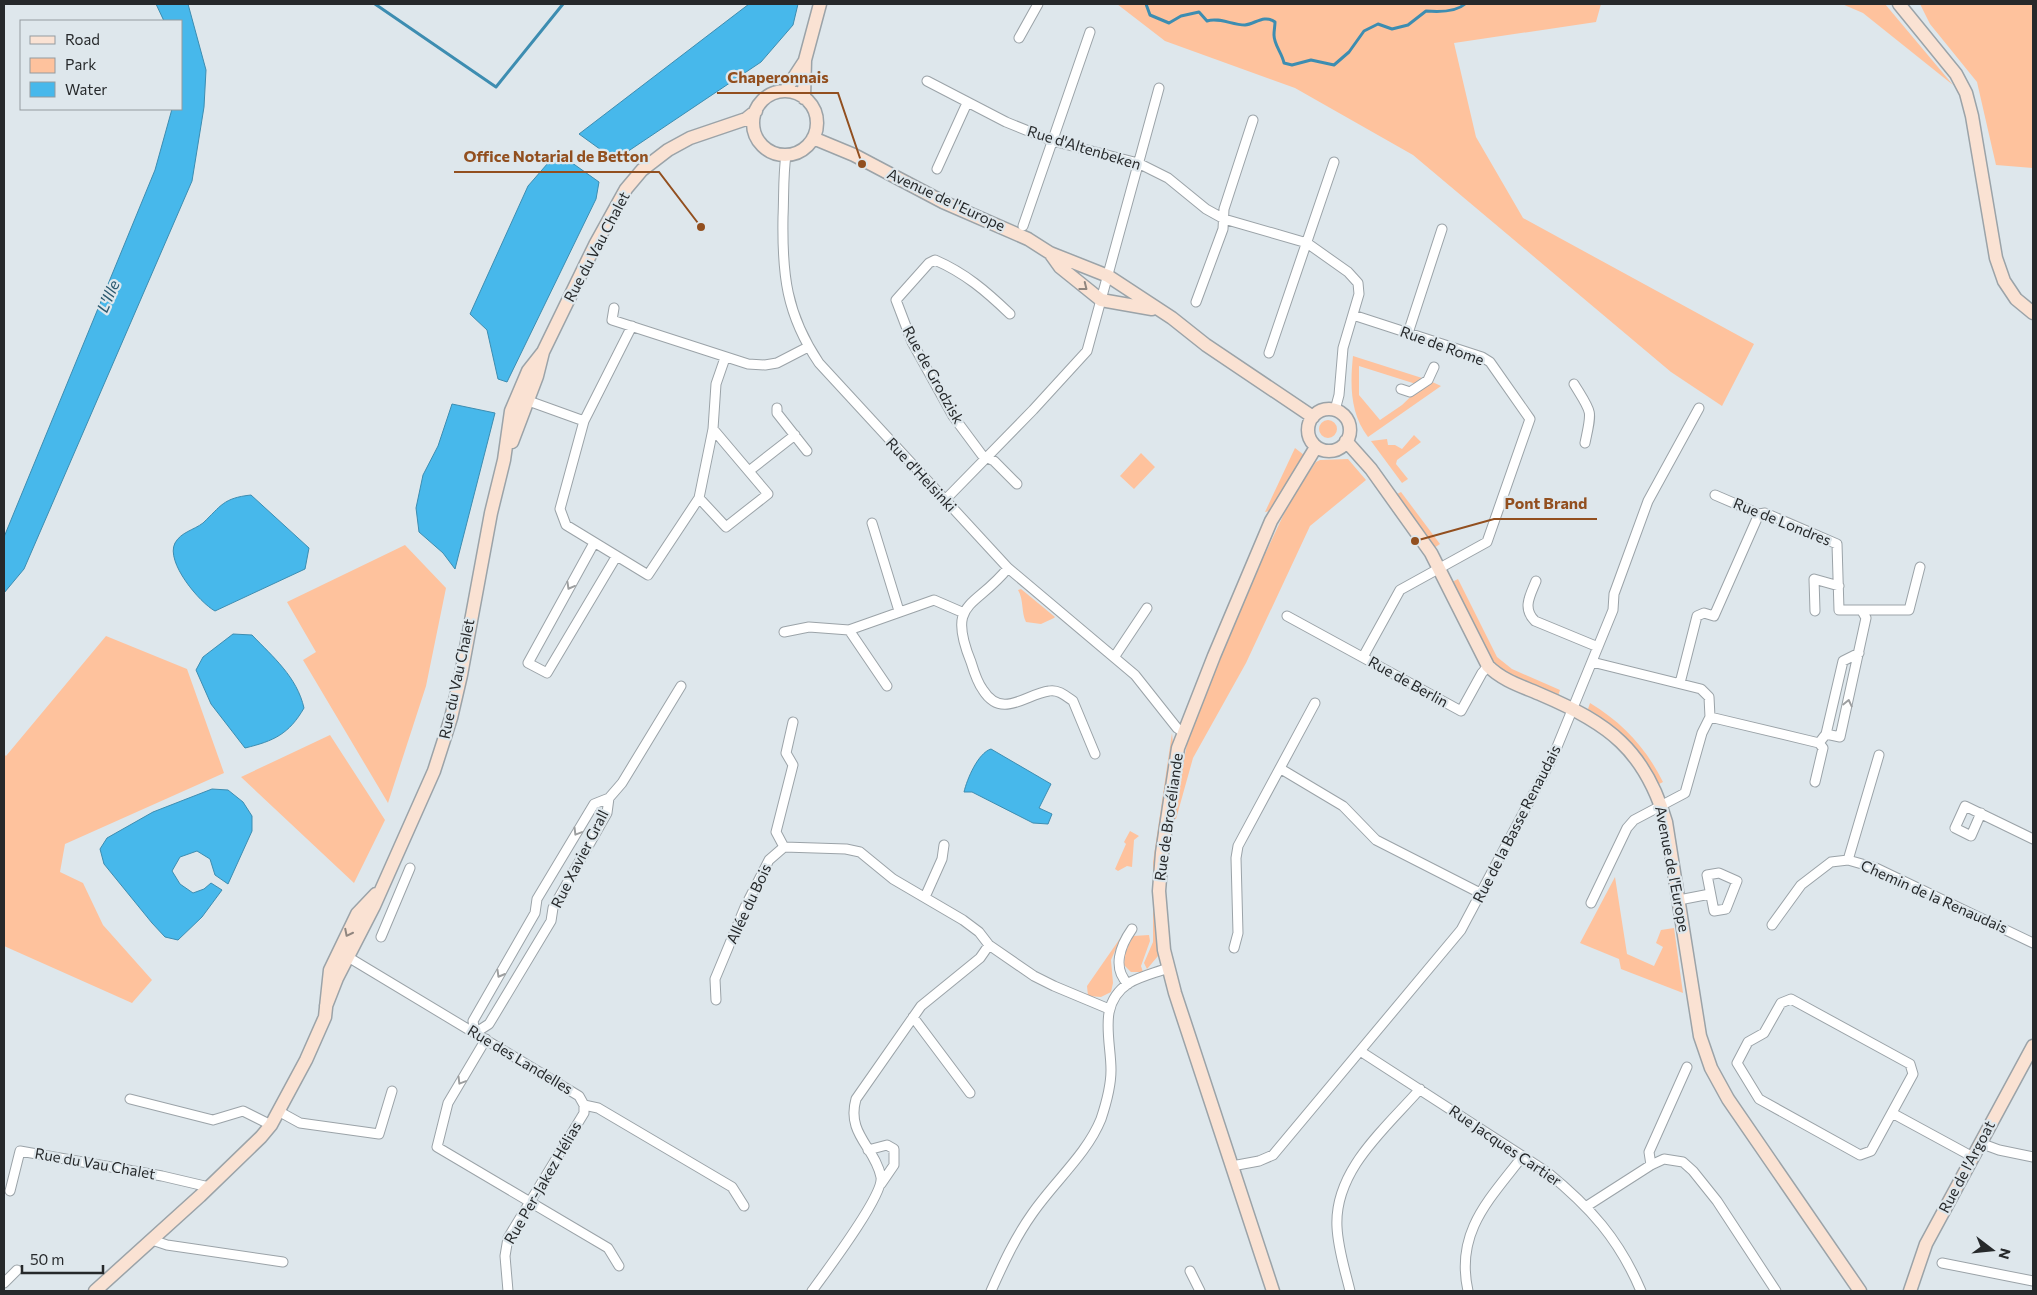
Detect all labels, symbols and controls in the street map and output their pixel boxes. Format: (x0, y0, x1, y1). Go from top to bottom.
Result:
legend (20, 20, 182, 110)
text: Road (65, 30, 100, 48)
text: Park (65, 55, 96, 73)
callout: Chaperonnais (717, 62, 838, 93)
text: Chaperonnais (727, 67, 829, 86)
text: Water (65, 80, 107, 98)
street label: Rue d'Altenbeken (1025, 121, 1143, 173)
callout: Office Notarial de Betton (454, 141, 659, 172)
text: Office Notarial de Betton (463, 146, 649, 165)
street label: Avenue de l'Europe (885, 164, 1008, 234)
street label: Rue du Vau Chalet (560, 188, 633, 305)
water label: L'Ille (92, 276, 123, 315)
one-way arrow (1078, 281, 1087, 289)
street label: Rue de Grodzisk (900, 322, 968, 427)
street label: Rue de Rome (1398, 322, 1487, 369)
street label: Rue d'Helsinki (883, 433, 961, 515)
callout: Pont Brand (1494, 488, 1597, 519)
text: Pont Brand (1505, 493, 1587, 512)
street label: Rue de Londres (1731, 493, 1834, 549)
one-way arrow (566, 580, 576, 589)
street label: Rue du Vau Chalet (435, 617, 478, 740)
street label: Rue de Berlin (1365, 652, 1452, 710)
one-way arrow (1842, 699, 1853, 708)
street label: Rue de la Basse Renaudais (1468, 742, 1564, 905)
street label: Rue de Brocéliande (1150, 752, 1186, 882)
street label: Avenue de l'Europe (1652, 804, 1694, 933)
street label: Rue Xavier Grall (547, 807, 612, 911)
one-way arrow (574, 827, 584, 836)
street label: Chemin de la Renaudais (1858, 856, 2011, 937)
street label: Allée du Bois (722, 861, 774, 946)
one-way arrow (344, 928, 354, 937)
one-way arrow (496, 969, 506, 978)
street label: Rue des Landelles (465, 1021, 576, 1098)
one-way arrow (457, 1075, 467, 1084)
street label: Rue Jacques Cartier (1446, 1101, 1565, 1189)
street label: Rue de l'Argoat (1934, 1117, 1998, 1216)
street label: Rue Per-Jakez Hélias (500, 1118, 585, 1247)
street label: Rue du Vau Chalet (33, 1144, 157, 1182)
north arrow (1967, 1225, 2017, 1275)
scale bar (22, 1242, 104, 1274)
text: N (1995, 1246, 2015, 1261)
text: 50 m (30, 1250, 64, 1268)

